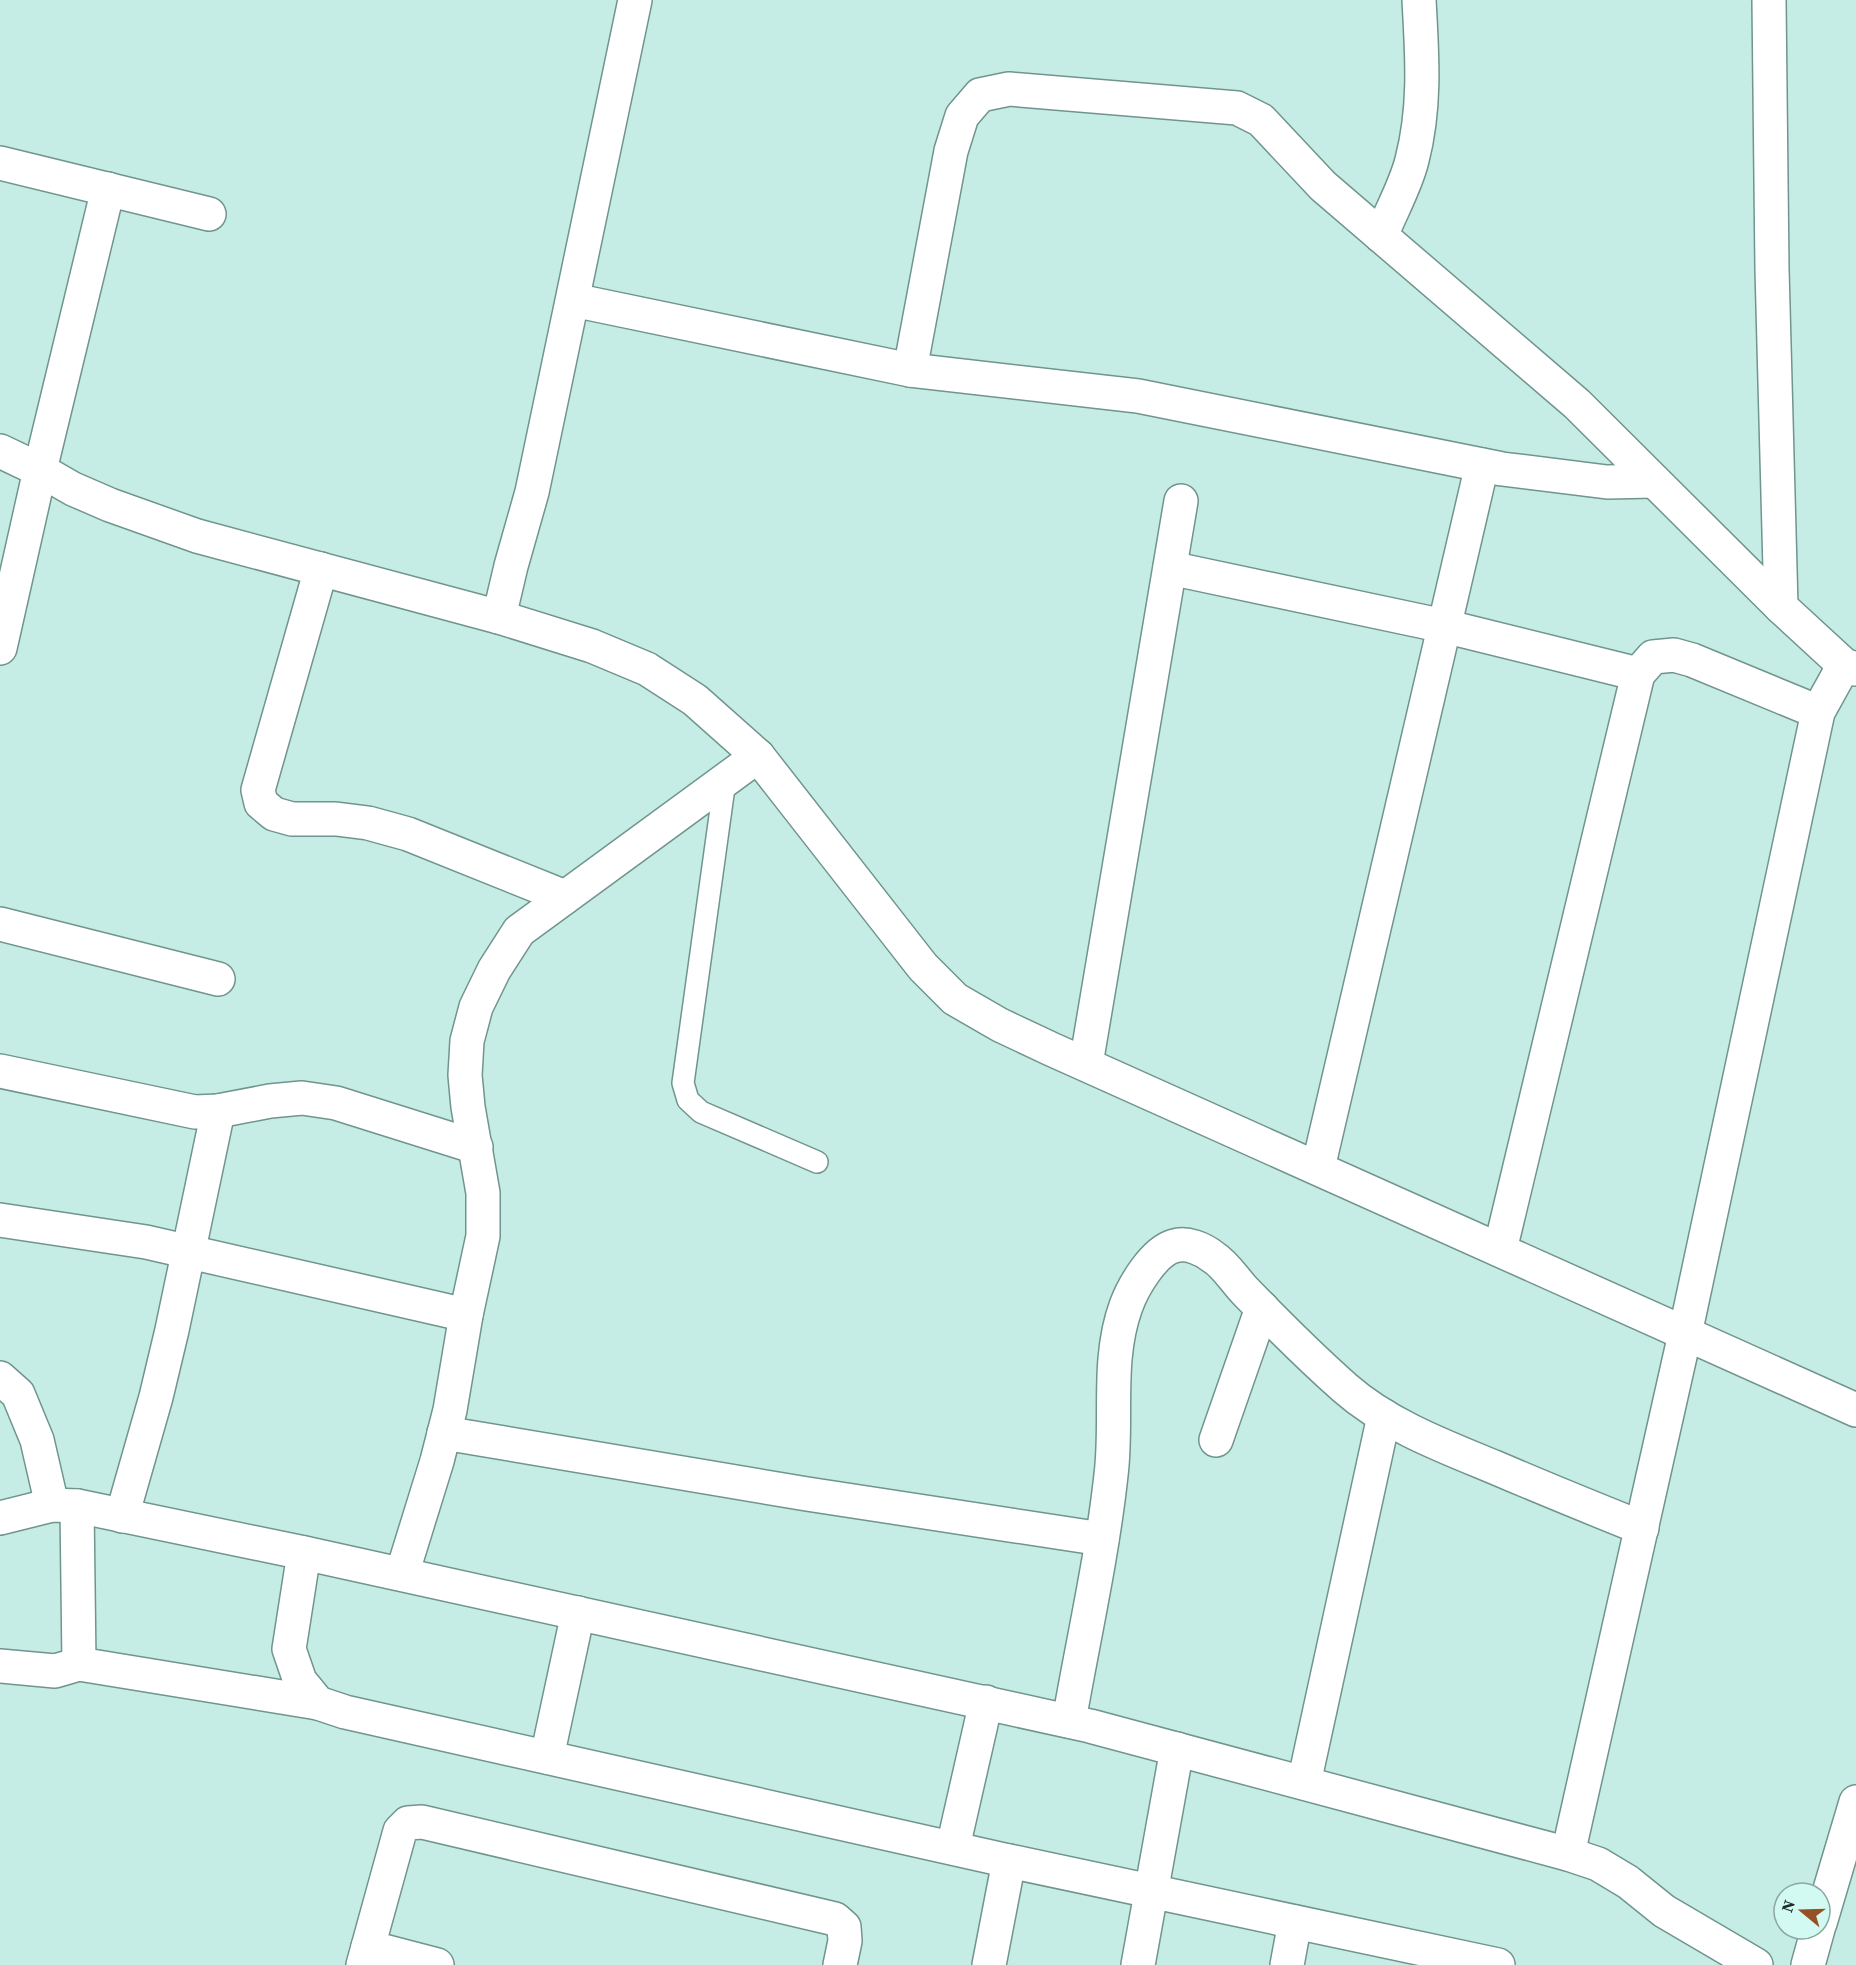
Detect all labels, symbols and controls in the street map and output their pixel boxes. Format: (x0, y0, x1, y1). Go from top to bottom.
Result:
north arrow (1772, 1881, 1832, 1941)
text: N (1776, 1897, 1800, 1915)

